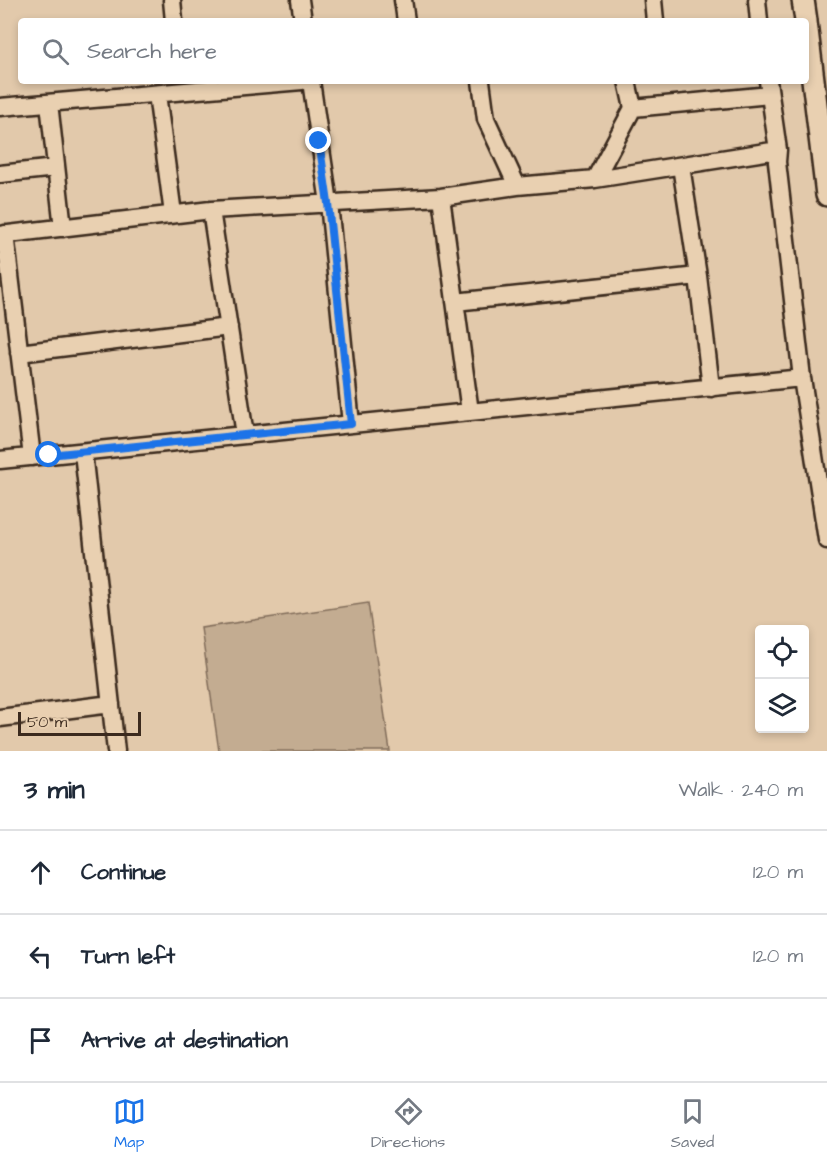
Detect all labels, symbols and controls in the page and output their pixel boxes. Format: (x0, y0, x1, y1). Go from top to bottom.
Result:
search box (18, 18, 809, 84)
icon: search (39, 35, 72, 68)
text: Search here (87, 36, 217, 67)
route end (305, 127, 331, 153)
route start (35, 441, 61, 467)
map controls (755, 625, 809, 733)
button: locate (755, 625, 809, 679)
button: layers (755, 679, 809, 733)
scale bar (18, 709, 141, 736)
text: 50 m (27, 711, 67, 733)
text: 3 min (24, 772, 85, 808)
text: Walk · 240 m (679, 776, 803, 804)
icon: ahead (24, 856, 57, 889)
text: Continue (81, 857, 166, 888)
text: 120 m (753, 858, 803, 886)
icon: left (24, 940, 57, 973)
text: Turn left (81, 941, 175, 972)
text: 120 m (753, 942, 803, 970)
icon: arrive (24, 1024, 57, 1057)
text: Arrive at destination (81, 1025, 288, 1056)
tab: Map (113, 1095, 146, 1153)
tab: Directions (371, 1095, 445, 1153)
tab: Saved (671, 1095, 714, 1153)

